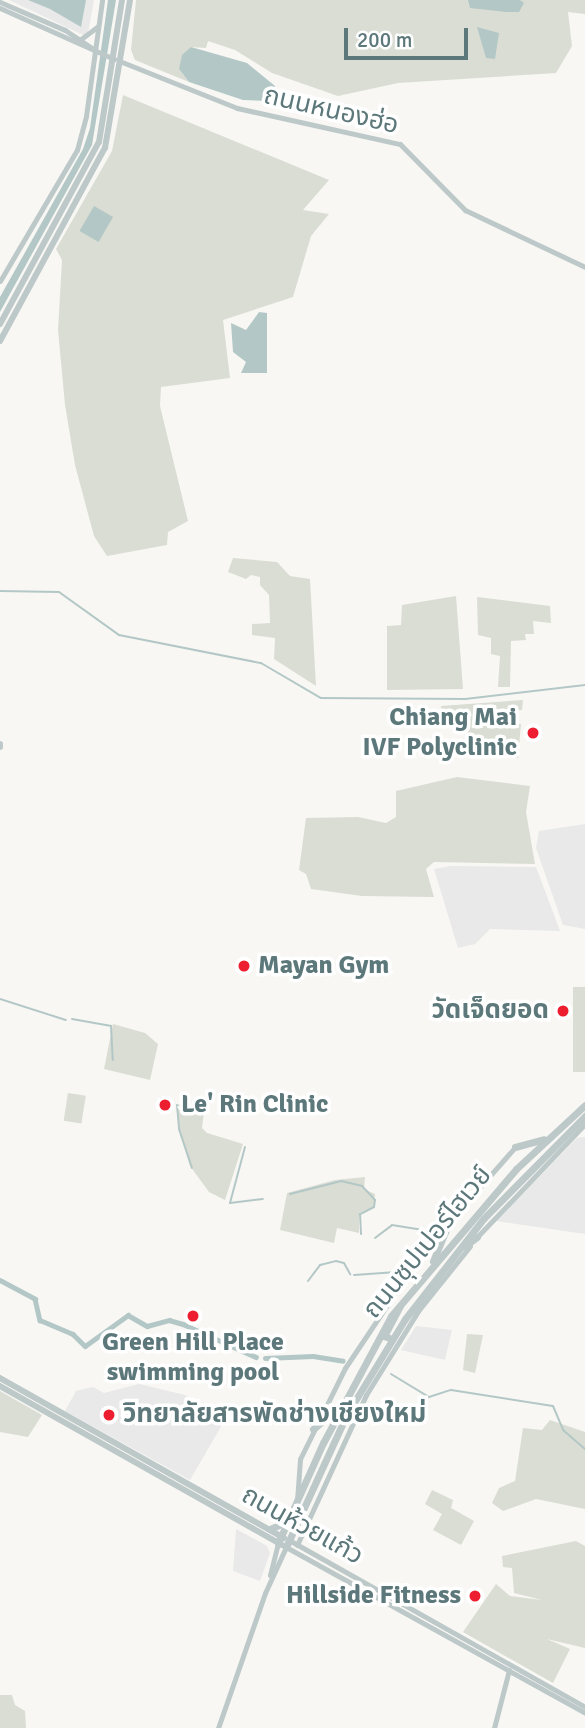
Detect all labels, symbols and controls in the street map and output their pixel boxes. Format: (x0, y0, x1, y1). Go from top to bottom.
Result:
scale bar (347, 14, 471, 58)
text: 200 m (357, 27, 412, 53)
street label: ถนนหนองฮ่อ (261, 80, 401, 142)
place label: Chiang Mai IVF Polyclinic (362, 702, 517, 764)
marker: Chiang Mai IVF Polyclinic (523, 723, 543, 743)
place label: Mayan Gym (258, 950, 389, 982)
marker: Mayan Gym (236, 958, 252, 974)
place label: วัดเจ็ดยอด (431, 995, 549, 1027)
marker: วัดเจ็ดยอด (555, 1003, 571, 1019)
place label: Le' Rin Clinic (181, 1089, 328, 1121)
marker: Le' Rin Clinic (155, 1095, 175, 1115)
street label: ถนนซุปเปอร์ไฮเวย์ (357, 1161, 499, 1325)
marker: Green Hill Place swimming pool (185, 1308, 201, 1324)
place label: Green Hill Place swimming pool (102, 1327, 284, 1388)
place label: วิทยาลัยสารพัดช่างเชียงใหม่ (123, 1399, 426, 1431)
marker: วิทยาลัยสารพัดช่างเชียงใหม่ (101, 1407, 117, 1423)
street label: ถนนห้วยแก้ว (236, 1480, 368, 1572)
place label: Hillside Fitness (286, 1580, 461, 1612)
marker: Hillside Fitness (467, 1588, 483, 1604)

